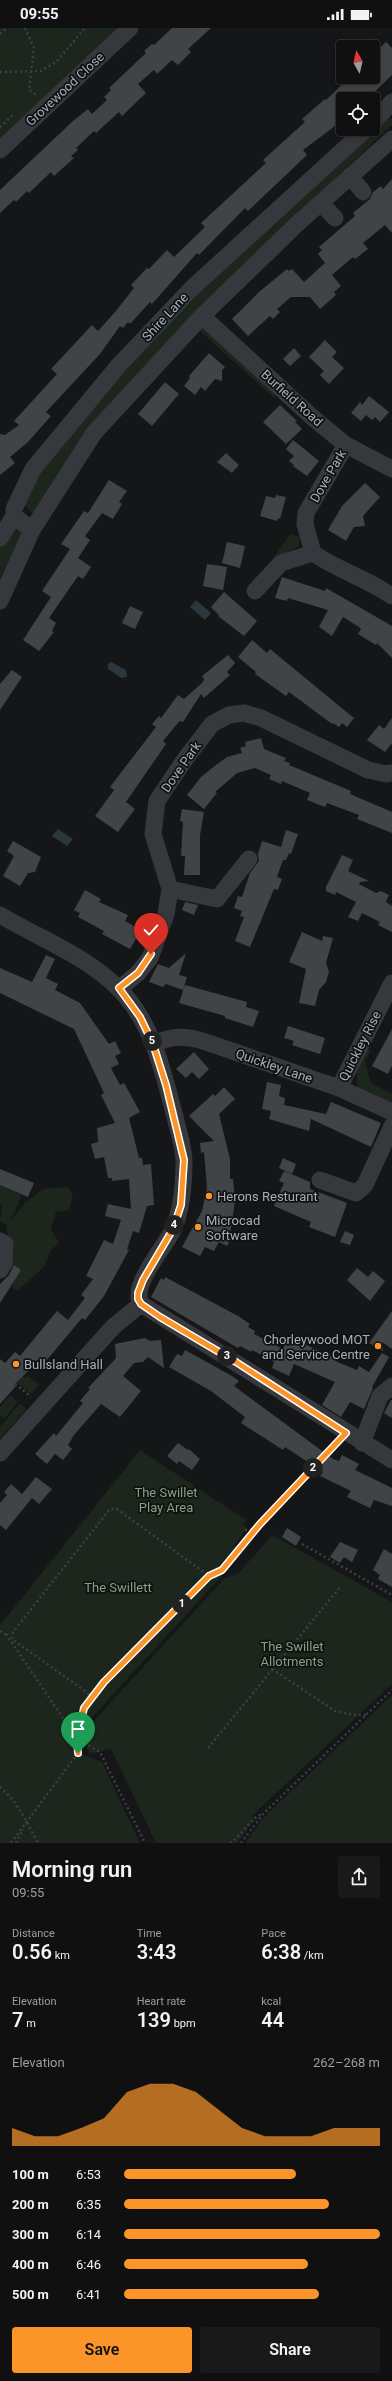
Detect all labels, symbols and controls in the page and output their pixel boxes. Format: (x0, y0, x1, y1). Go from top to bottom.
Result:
text: 09:55 (20, 5, 59, 23)
north arrow (336, 40, 380, 84)
map controls (336, 40, 380, 136)
street label: Grovewood Close (23, 49, 107, 129)
button: locate (336, 92, 380, 136)
street label: Shire Lane (139, 290, 191, 344)
street label: Burfield Road (258, 367, 326, 429)
street label: Dove Park (307, 447, 349, 505)
street label: Dove Park (158, 738, 204, 795)
pin (134, 913, 168, 954)
icon: check (140, 919, 162, 941)
street label: Quickley Rise (336, 1008, 384, 1084)
pin: 5 (142, 1031, 162, 1051)
text: 5 (149, 1034, 155, 1047)
street label: Quickley Lane (234, 1046, 314, 1086)
place label: Herons Resturant (217, 1189, 318, 1204)
marker: Herons Resturant (204, 1191, 214, 1201)
place label: Microcad Software (206, 1213, 260, 1243)
pin: 4 (164, 1215, 184, 1235)
text: 4 (171, 1218, 177, 1231)
marker: Microcad Software (193, 1222, 203, 1232)
place label: Chorleywood MOT and Service Centre (262, 1332, 370, 1362)
marker: Chorleywood MOT and Service Centre (373, 1341, 383, 1351)
pin: 3 (217, 1346, 237, 1366)
text: 3 (224, 1349, 230, 1362)
place label: Bullsland Hall (24, 1357, 103, 1372)
marker: Bullsland Hall (11, 1359, 21, 1369)
pin: 2 (303, 1458, 323, 1478)
text: 2 (310, 1461, 316, 1474)
park label: The Swillet Play Area (134, 1485, 198, 1515)
park label: The Swillett (84, 1580, 152, 1595)
pin: 1 (172, 1594, 192, 1614)
text: 1 (179, 1597, 185, 1610)
park label: The Swillet Allotments (260, 1639, 324, 1669)
pin (61, 1712, 95, 1753)
icon: arrive (67, 1718, 89, 1740)
button: share (338, 1856, 380, 1898)
text: Morning run (12, 1857, 132, 1882)
text: 09:55 (12, 1885, 44, 1900)
text: Distance (12, 1927, 55, 1940)
text: Time (137, 1927, 161, 1940)
text: Pace (261, 1927, 286, 1940)
text: 0.56 (12, 1940, 52, 1964)
text: 3:43 (137, 1940, 176, 1964)
text: 6:38 (261, 1940, 301, 1964)
text: km (52, 1949, 70, 1962)
text: /km (301, 1949, 324, 1962)
text: Elevation (12, 1995, 57, 2008)
text: Heart rate (137, 1995, 186, 2008)
text: kcal (261, 1995, 281, 2008)
text: 7 (12, 2008, 23, 2032)
text: 139 (137, 2008, 171, 2032)
text: 44 (261, 2008, 284, 2032)
text: m (23, 2017, 36, 2030)
text: bpm (171, 2017, 196, 2030)
text: Elevation (12, 2055, 65, 2070)
text: 262–268 m (313, 2055, 380, 2070)
text: 100 m (12, 2167, 49, 2182)
text: 6:53 (76, 2167, 101, 2182)
text: 200 m (12, 2197, 49, 2212)
text: 6:35 (76, 2197, 101, 2212)
text: 300 m (12, 2227, 49, 2242)
text: 6:14 (76, 2227, 101, 2242)
text: 400 m (12, 2257, 49, 2272)
text: 6:46 (76, 2257, 101, 2272)
text: 500 m (12, 2287, 49, 2302)
text: 6:41 (76, 2287, 101, 2302)
button: Save (12, 2327, 192, 2373)
button: Share (200, 2327, 380, 2373)

